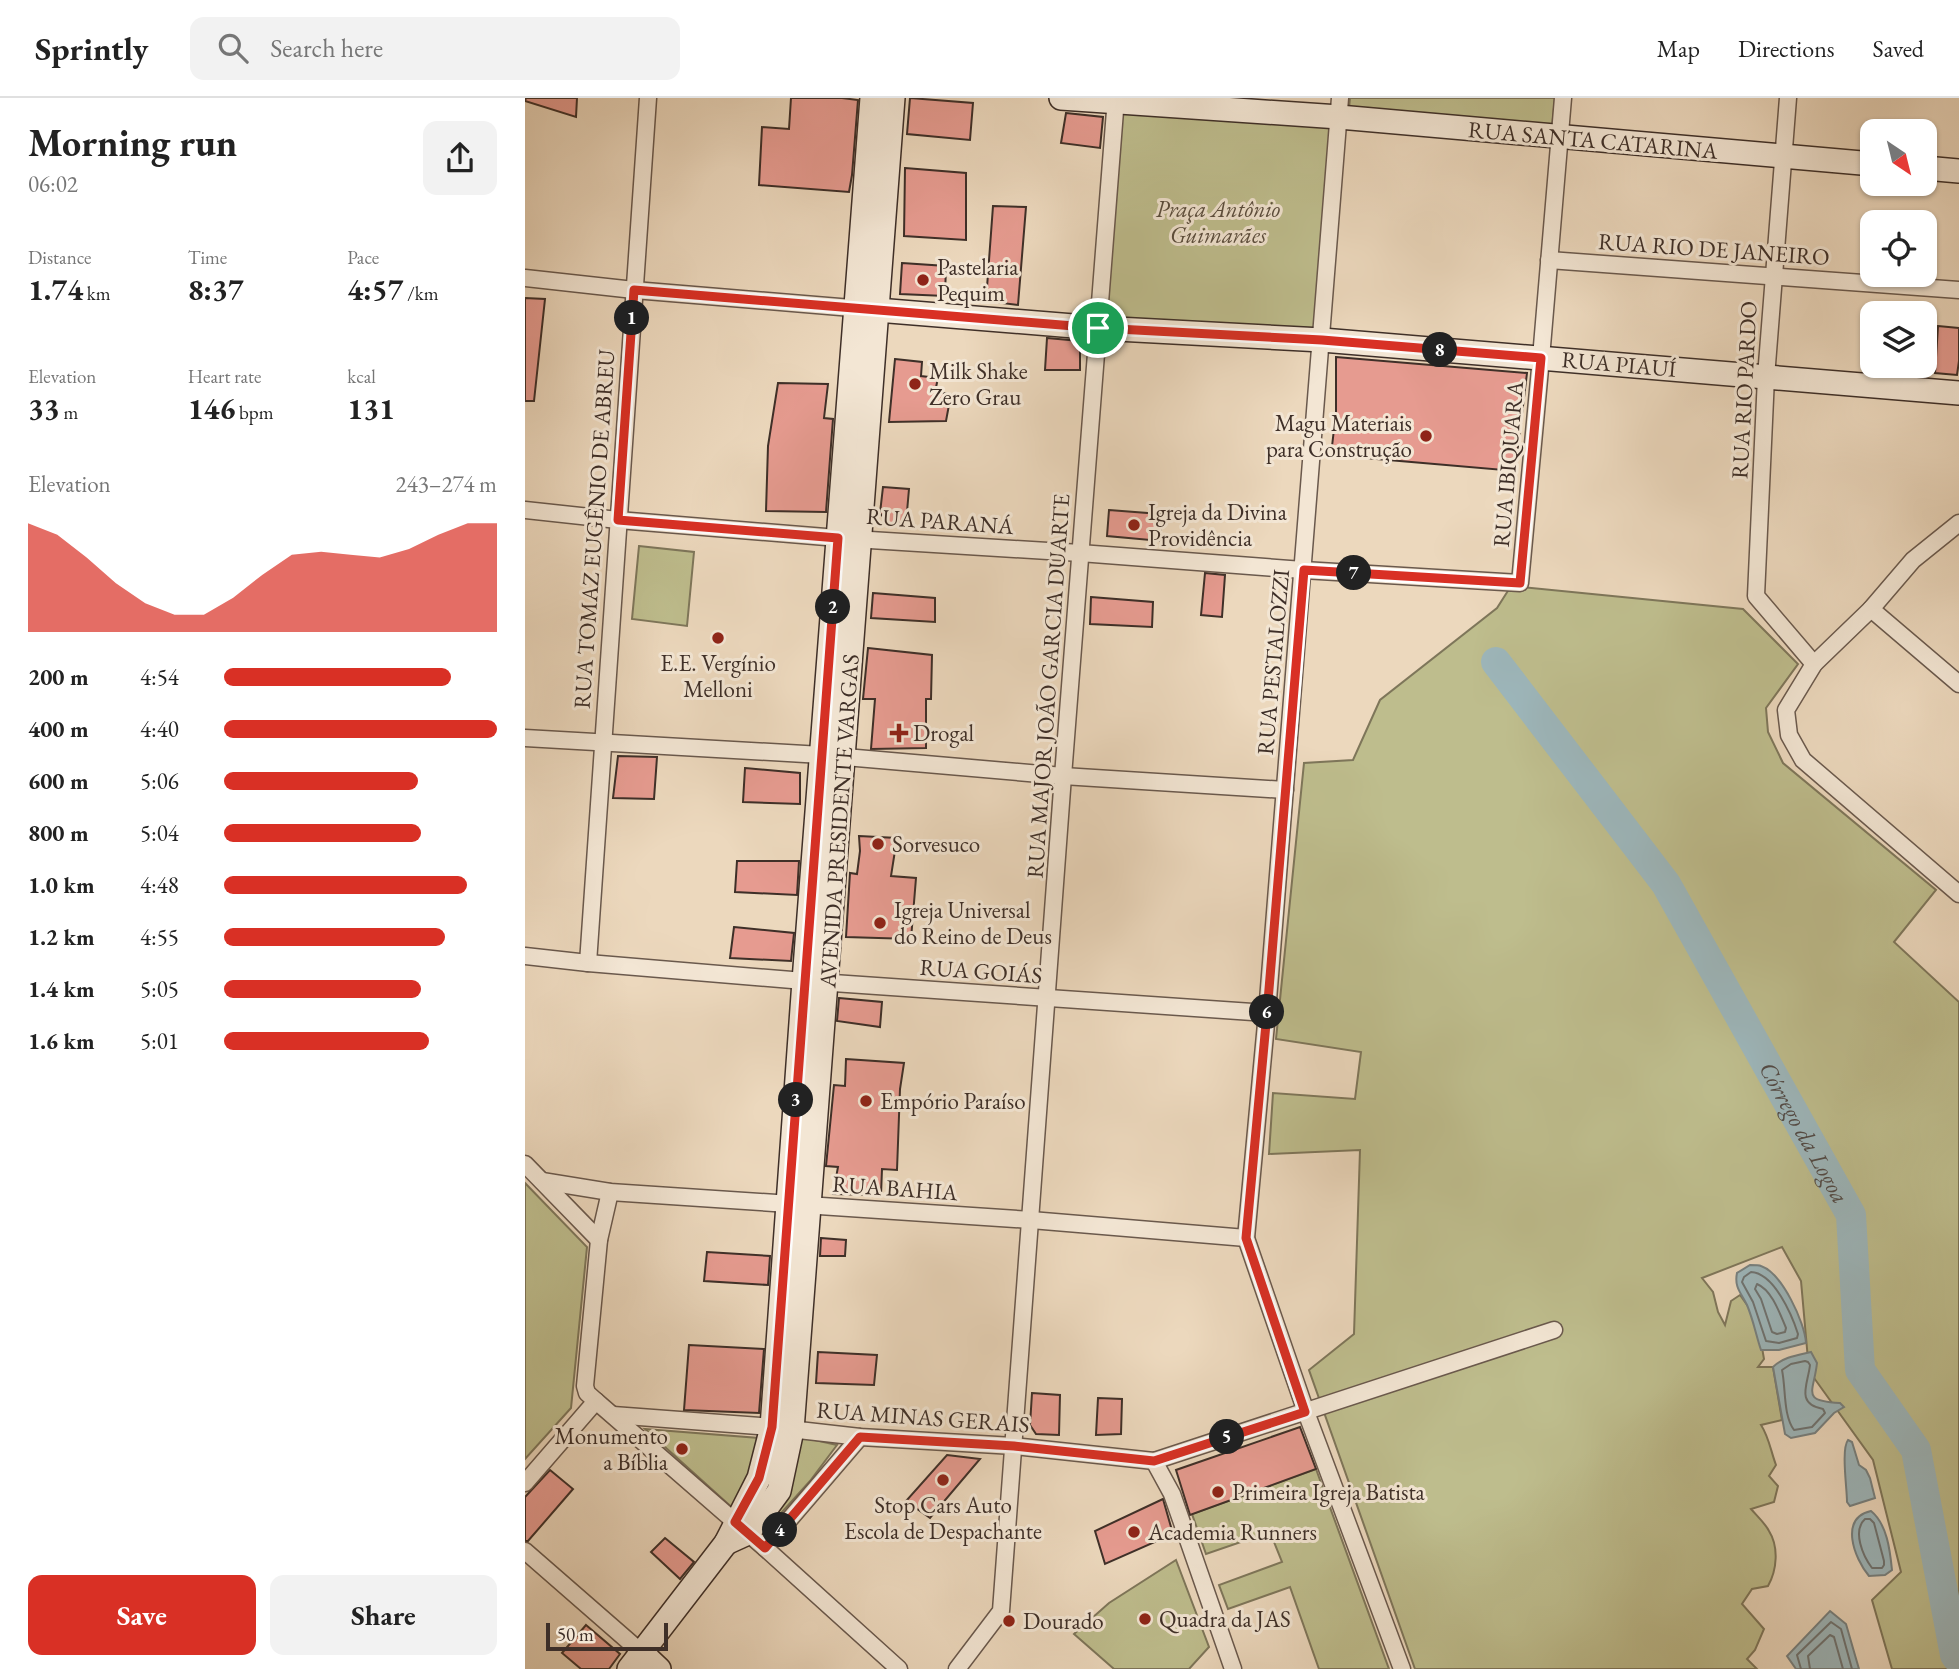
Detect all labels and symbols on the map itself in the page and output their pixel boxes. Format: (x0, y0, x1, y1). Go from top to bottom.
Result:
street label: RUA SANTA CATARINA (1467, 114, 1720, 166)
north arrow (1860, 119, 1937, 196)
park label: Praça Antônio Guimarães (1156, 194, 1281, 250)
street label: RUA RIO DE JANEIRO (1597, 226, 1831, 272)
place label: Pastelaria Pequim (937, 252, 1019, 308)
marker: Pastelaria Pequim (915, 272, 931, 288)
pin (1068, 298, 1128, 358)
pin: 1 (615, 300, 649, 336)
street label: RUA RIO PARDO (1724, 300, 1764, 480)
pin: 8 (1423, 332, 1457, 368)
street label: RUA PIAUÍ (1560, 344, 1678, 384)
street label: RUA TOMAZ EUGÊNIO DE ABREU (566, 348, 622, 710)
place label: Milk Shake Zero Grau (929, 356, 1028, 412)
marker: Milk Shake Zero Grau (907, 376, 923, 392)
street label: RUA IBIQUARA (1486, 379, 1530, 548)
place label: Magu Materiais para Construção (1266, 408, 1412, 464)
marker: Magu Materiais para Construção (1418, 428, 1434, 444)
street label: RUA MAJOR JOÃO GARCIA DUARTE (1020, 493, 1076, 879)
place label: Igreja da Divina Providência (1148, 497, 1288, 553)
street label: RUA PARANÁ (865, 501, 1016, 541)
marker: Igreja da Divina Providência (1126, 517, 1142, 533)
pin: 7 (1337, 556, 1371, 590)
street label: RUA PESTALOZZI (1250, 568, 1296, 756)
pin: 2 (815, 589, 851, 624)
marker: E.E. Vergínio Melloni (710, 630, 726, 646)
place label: E.E. Vergínio Melloni (660, 648, 776, 704)
street label: AVENIDA PRESIDENTE VARGAS (812, 653, 866, 990)
place label: Drogal (913, 718, 975, 748)
marker: Drogal (891, 725, 907, 741)
place label: Sorvesuco (892, 829, 980, 859)
marker: Sorvesuco (870, 836, 886, 852)
place label: Igreja Universal do Reino de Deus (894, 895, 1052, 951)
marker: Igreja Universal do Reino de Deus (872, 915, 888, 931)
street label: RUA GOIÁS (919, 952, 1043, 990)
pin: 6 (1249, 995, 1285, 1030)
water label: Córrego da Logoa (1753, 1056, 1857, 1209)
pin: 3 (779, 1082, 813, 1118)
place label: Empório Paraíso (880, 1086, 1026, 1116)
marker: Empório Paraíso (858, 1093, 874, 1109)
street label: RUA BAHIA (831, 1169, 960, 1207)
street label: RUA MINAS GERAIS (816, 1395, 1030, 1439)
pin: 5 (1209, 1420, 1245, 1454)
place label: Monumento a Bíblia (554, 1421, 669, 1477)
marker: Monumento a Bíblia (674, 1441, 690, 1457)
marker: Stop Cars Auto Escola de Despachante (935, 1472, 951, 1488)
place label: Primeira Igreja Batista (1232, 1477, 1426, 1507)
marker: Primeira Igreja Batista (1210, 1484, 1226, 1500)
place label: Stop Cars Auto Escola de Despachante (844, 1490, 1042, 1546)
pin: 4 (763, 1512, 797, 1548)
place label: Academia Runners (1147, 1517, 1317, 1547)
marker: Academia Runners (1126, 1524, 1142, 1540)
place label: Quadra da JAS (1159, 1604, 1291, 1634)
place label: Dourado (1023, 1606, 1104, 1636)
marker: Quadra da JAS (1137, 1611, 1153, 1627)
marker: Dourado (1001, 1613, 1017, 1629)
scale bar (546, 1620, 669, 1652)

